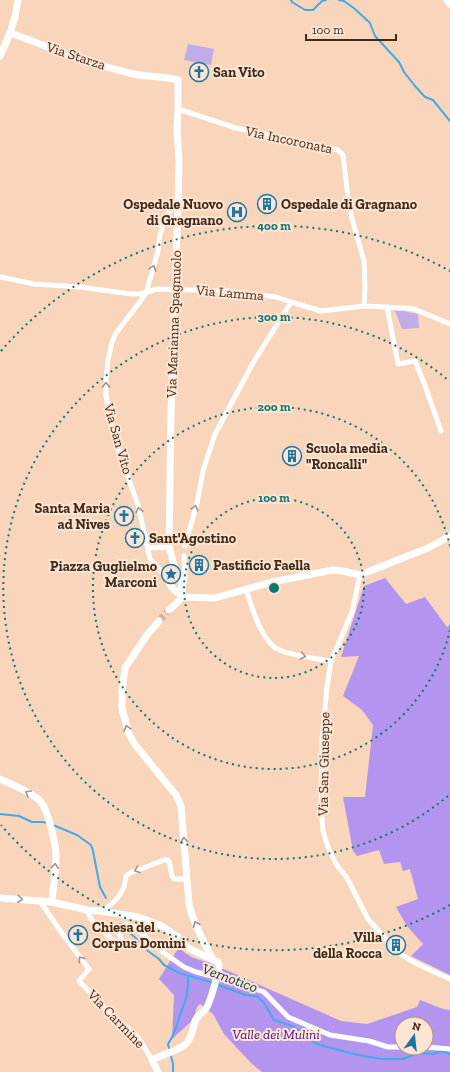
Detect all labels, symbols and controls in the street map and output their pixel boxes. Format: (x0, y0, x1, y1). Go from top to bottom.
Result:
scale bar (306, 16, 396, 42)
text: 100 m (312, 23, 344, 37)
street label: Via Starza (43, 38, 108, 74)
church icon: San Vito (188, 61, 210, 83)
place label: San Vito (213, 64, 265, 81)
street label: Via Incoronata (243, 122, 334, 158)
building icon: Ospedale di Gragnano (256, 193, 278, 215)
place label: Ospedale Nuovo di Gragnano (123, 196, 224, 229)
place label: Ospedale di Gragnano (281, 196, 418, 213)
hospital icon: Ospedale Nuovo di Gragnano (226, 201, 248, 223)
text: 400 m (257, 219, 291, 233)
street label: Via Marianna Spagnuolo (163, 250, 185, 399)
one-way arrow (148, 265, 157, 272)
street label: Via Lamma (194, 281, 265, 304)
text: 300 m (258, 310, 291, 324)
one-way arrow (102, 382, 110, 388)
text: 200 m (257, 400, 291, 414)
street label: Via San Vito (100, 401, 136, 476)
place label: Scuola media "Roncalli" (306, 440, 388, 473)
building icon: Scuola media "Roncalli" (281, 445, 303, 467)
text: 100 m (258, 491, 290, 505)
place label: Santa Maria ad Nives (35, 500, 111, 533)
church icon: Santa Maria ad Nives (113, 505, 135, 527)
one-way arrow (190, 505, 199, 512)
one-way arrow (136, 507, 144, 514)
church icon: Sant'Agostino (124, 527, 146, 549)
place label: Sant'Agostino (149, 530, 237, 547)
building icon: Pastificio Faella (188, 554, 210, 576)
place label: Pastificio Faella (213, 557, 310, 574)
place label: Piazza Guglielmo Marconi (50, 558, 158, 591)
place icon: Piazza Guglielmo Marconi (160, 563, 182, 585)
centre of rings (267, 581, 281, 595)
one-way arrow (300, 651, 306, 660)
street label: Via San Giuseppe (315, 711, 333, 817)
one-way arrow (123, 724, 132, 731)
one-way arrow (25, 790, 32, 797)
one-way arrow (179, 837, 188, 843)
one-way arrow (51, 863, 60, 869)
one-way arrow (134, 866, 141, 874)
one-way arrow (17, 895, 23, 904)
place label: Chiesa del Corpus Domini (92, 919, 186, 952)
one-way arrow (193, 921, 201, 928)
church icon: Chiesa del Corpus Domini (67, 924, 89, 946)
place label: Villa della Rocca (313, 929, 382, 962)
building icon: Villa della Rocca (385, 934, 407, 956)
one-way arrow (79, 956, 86, 963)
water label: Vernotico (200, 960, 260, 996)
street label: Via Carmine (83, 985, 148, 1052)
north arrow (394, 1016, 434, 1056)
text: N (411, 1019, 423, 1034)
park label: Valle dei Mulini (232, 1026, 320, 1043)

